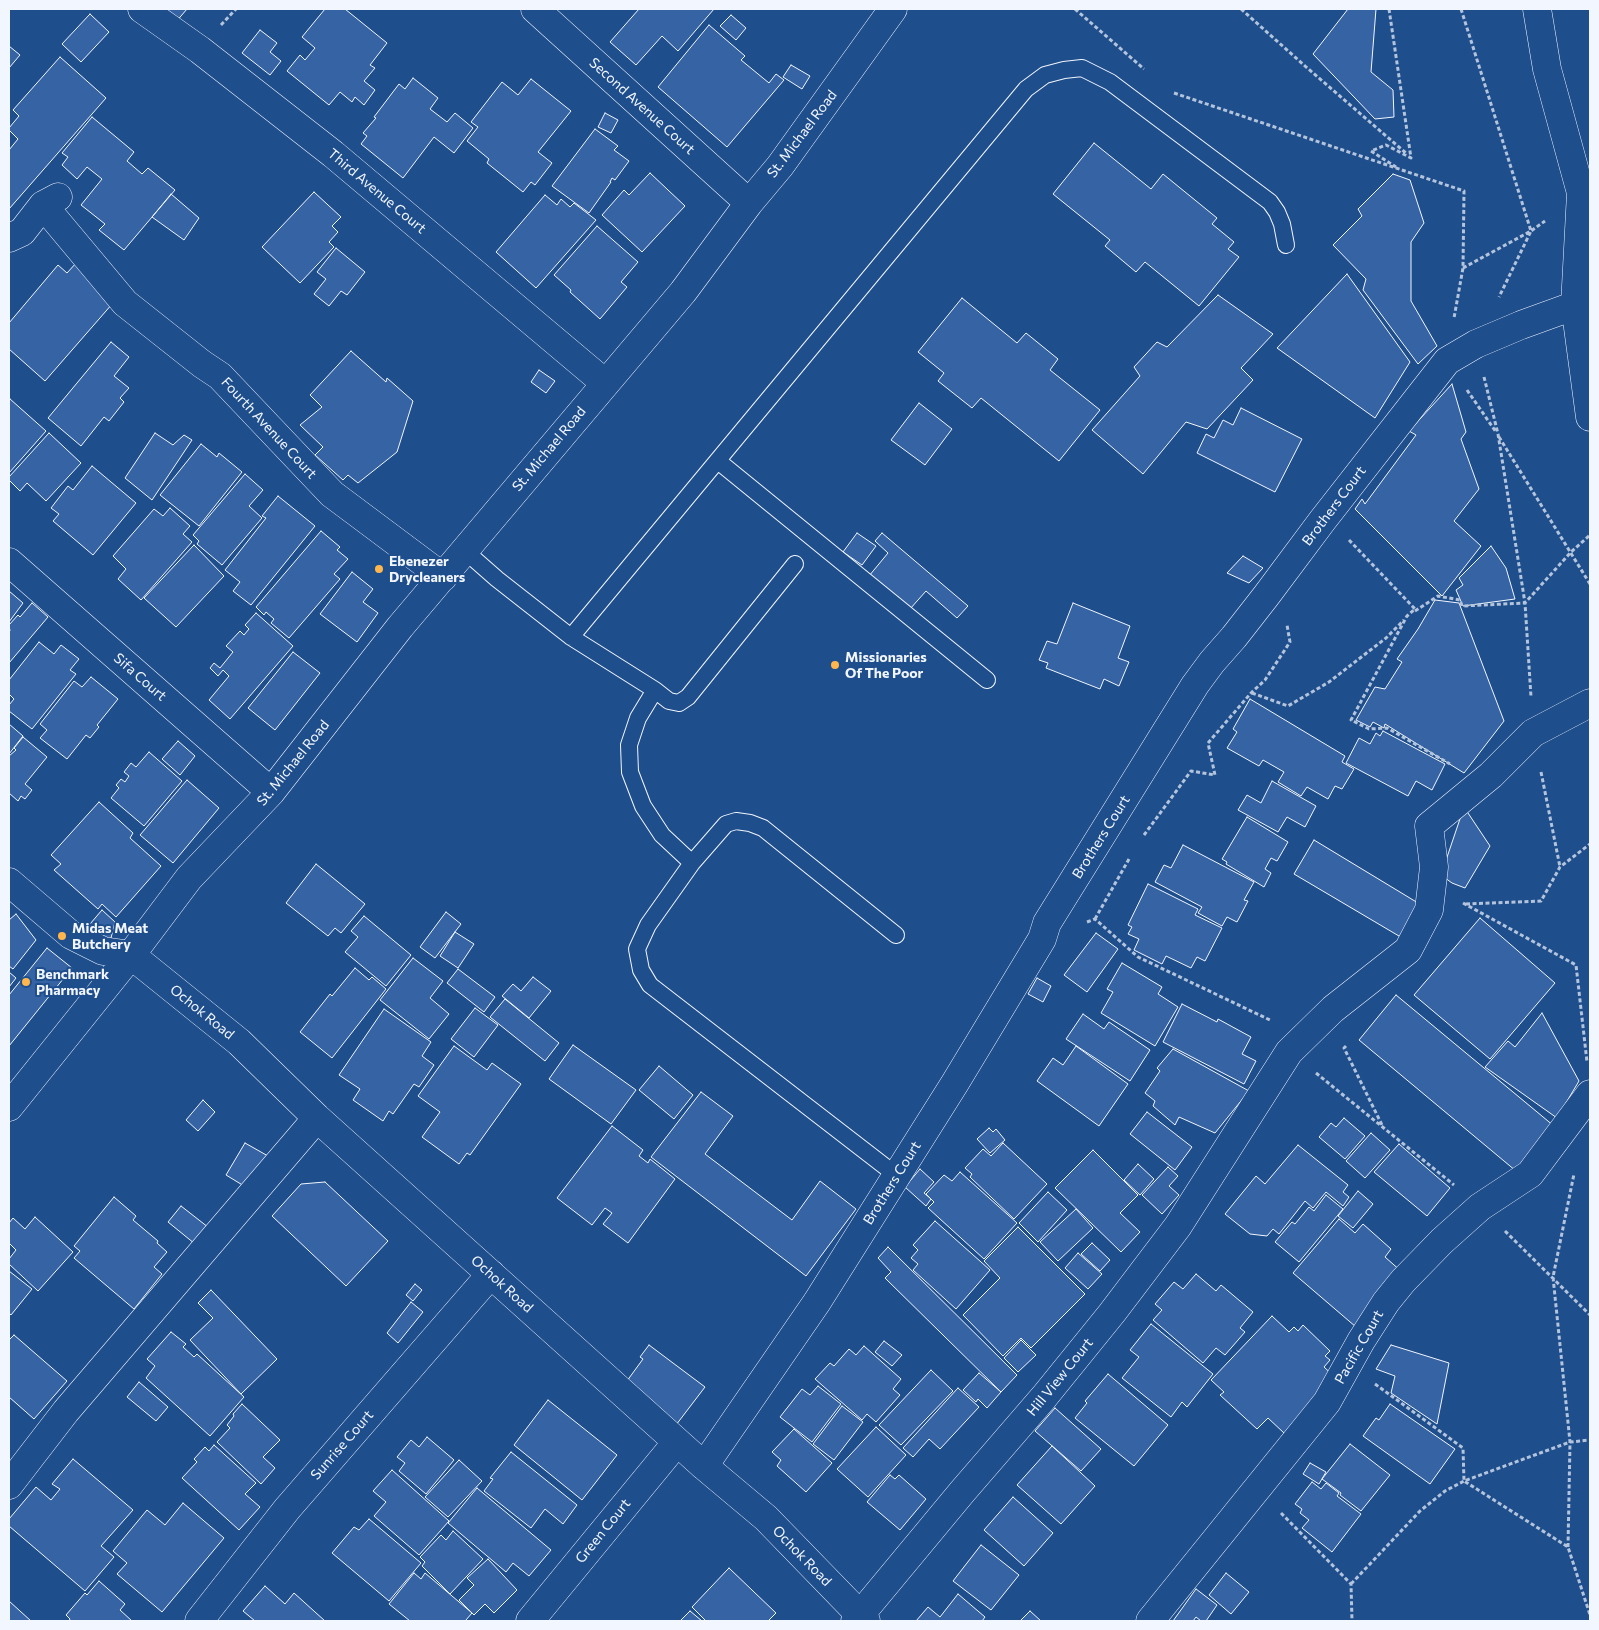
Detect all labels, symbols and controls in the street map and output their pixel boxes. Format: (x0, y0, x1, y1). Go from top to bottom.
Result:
street label: Second Avenue Court (586, 54, 698, 158)
street label: St. Michael Road (764, 87, 840, 181)
street label: Third Avenue Court (324, 145, 430, 237)
street label: Fourth Avenue Court (218, 374, 320, 482)
street label: St. Michael Road (509, 403, 589, 495)
street label: Brothers Court (1299, 463, 1369, 549)
place label: Ebenezer Drycleaners (389, 553, 465, 586)
marker: Ebenezer Drycleaners (373, 563, 385, 575)
place label: Missionaries Of The Poor (845, 649, 927, 682)
street label: Sifa Court (110, 650, 170, 704)
marker: Missionaries Of The Poor (829, 659, 841, 671)
street label: St. Michael Road (253, 717, 333, 809)
street label: Brothers Court (1069, 792, 1133, 882)
place label: Midas Meat Butchery (72, 920, 148, 952)
marker: Midas Meat Butchery (56, 930, 68, 942)
place label: Benchmark Pharmacy (36, 966, 109, 999)
marker: Benchmark Pharmacy (20, 976, 32, 988)
street label: Ochok Road (167, 981, 237, 1043)
street label: Brothers Court (860, 1138, 924, 1228)
street label: Ochok Road (468, 1252, 536, 1316)
street label: Pacific Court (1331, 1307, 1387, 1387)
street label: Hill View Court (1023, 1335, 1097, 1419)
street label: Sunrise Court (307, 1407, 377, 1483)
street label: Green Court (572, 1495, 634, 1567)
street label: Ochok Road (769, 1522, 835, 1590)

